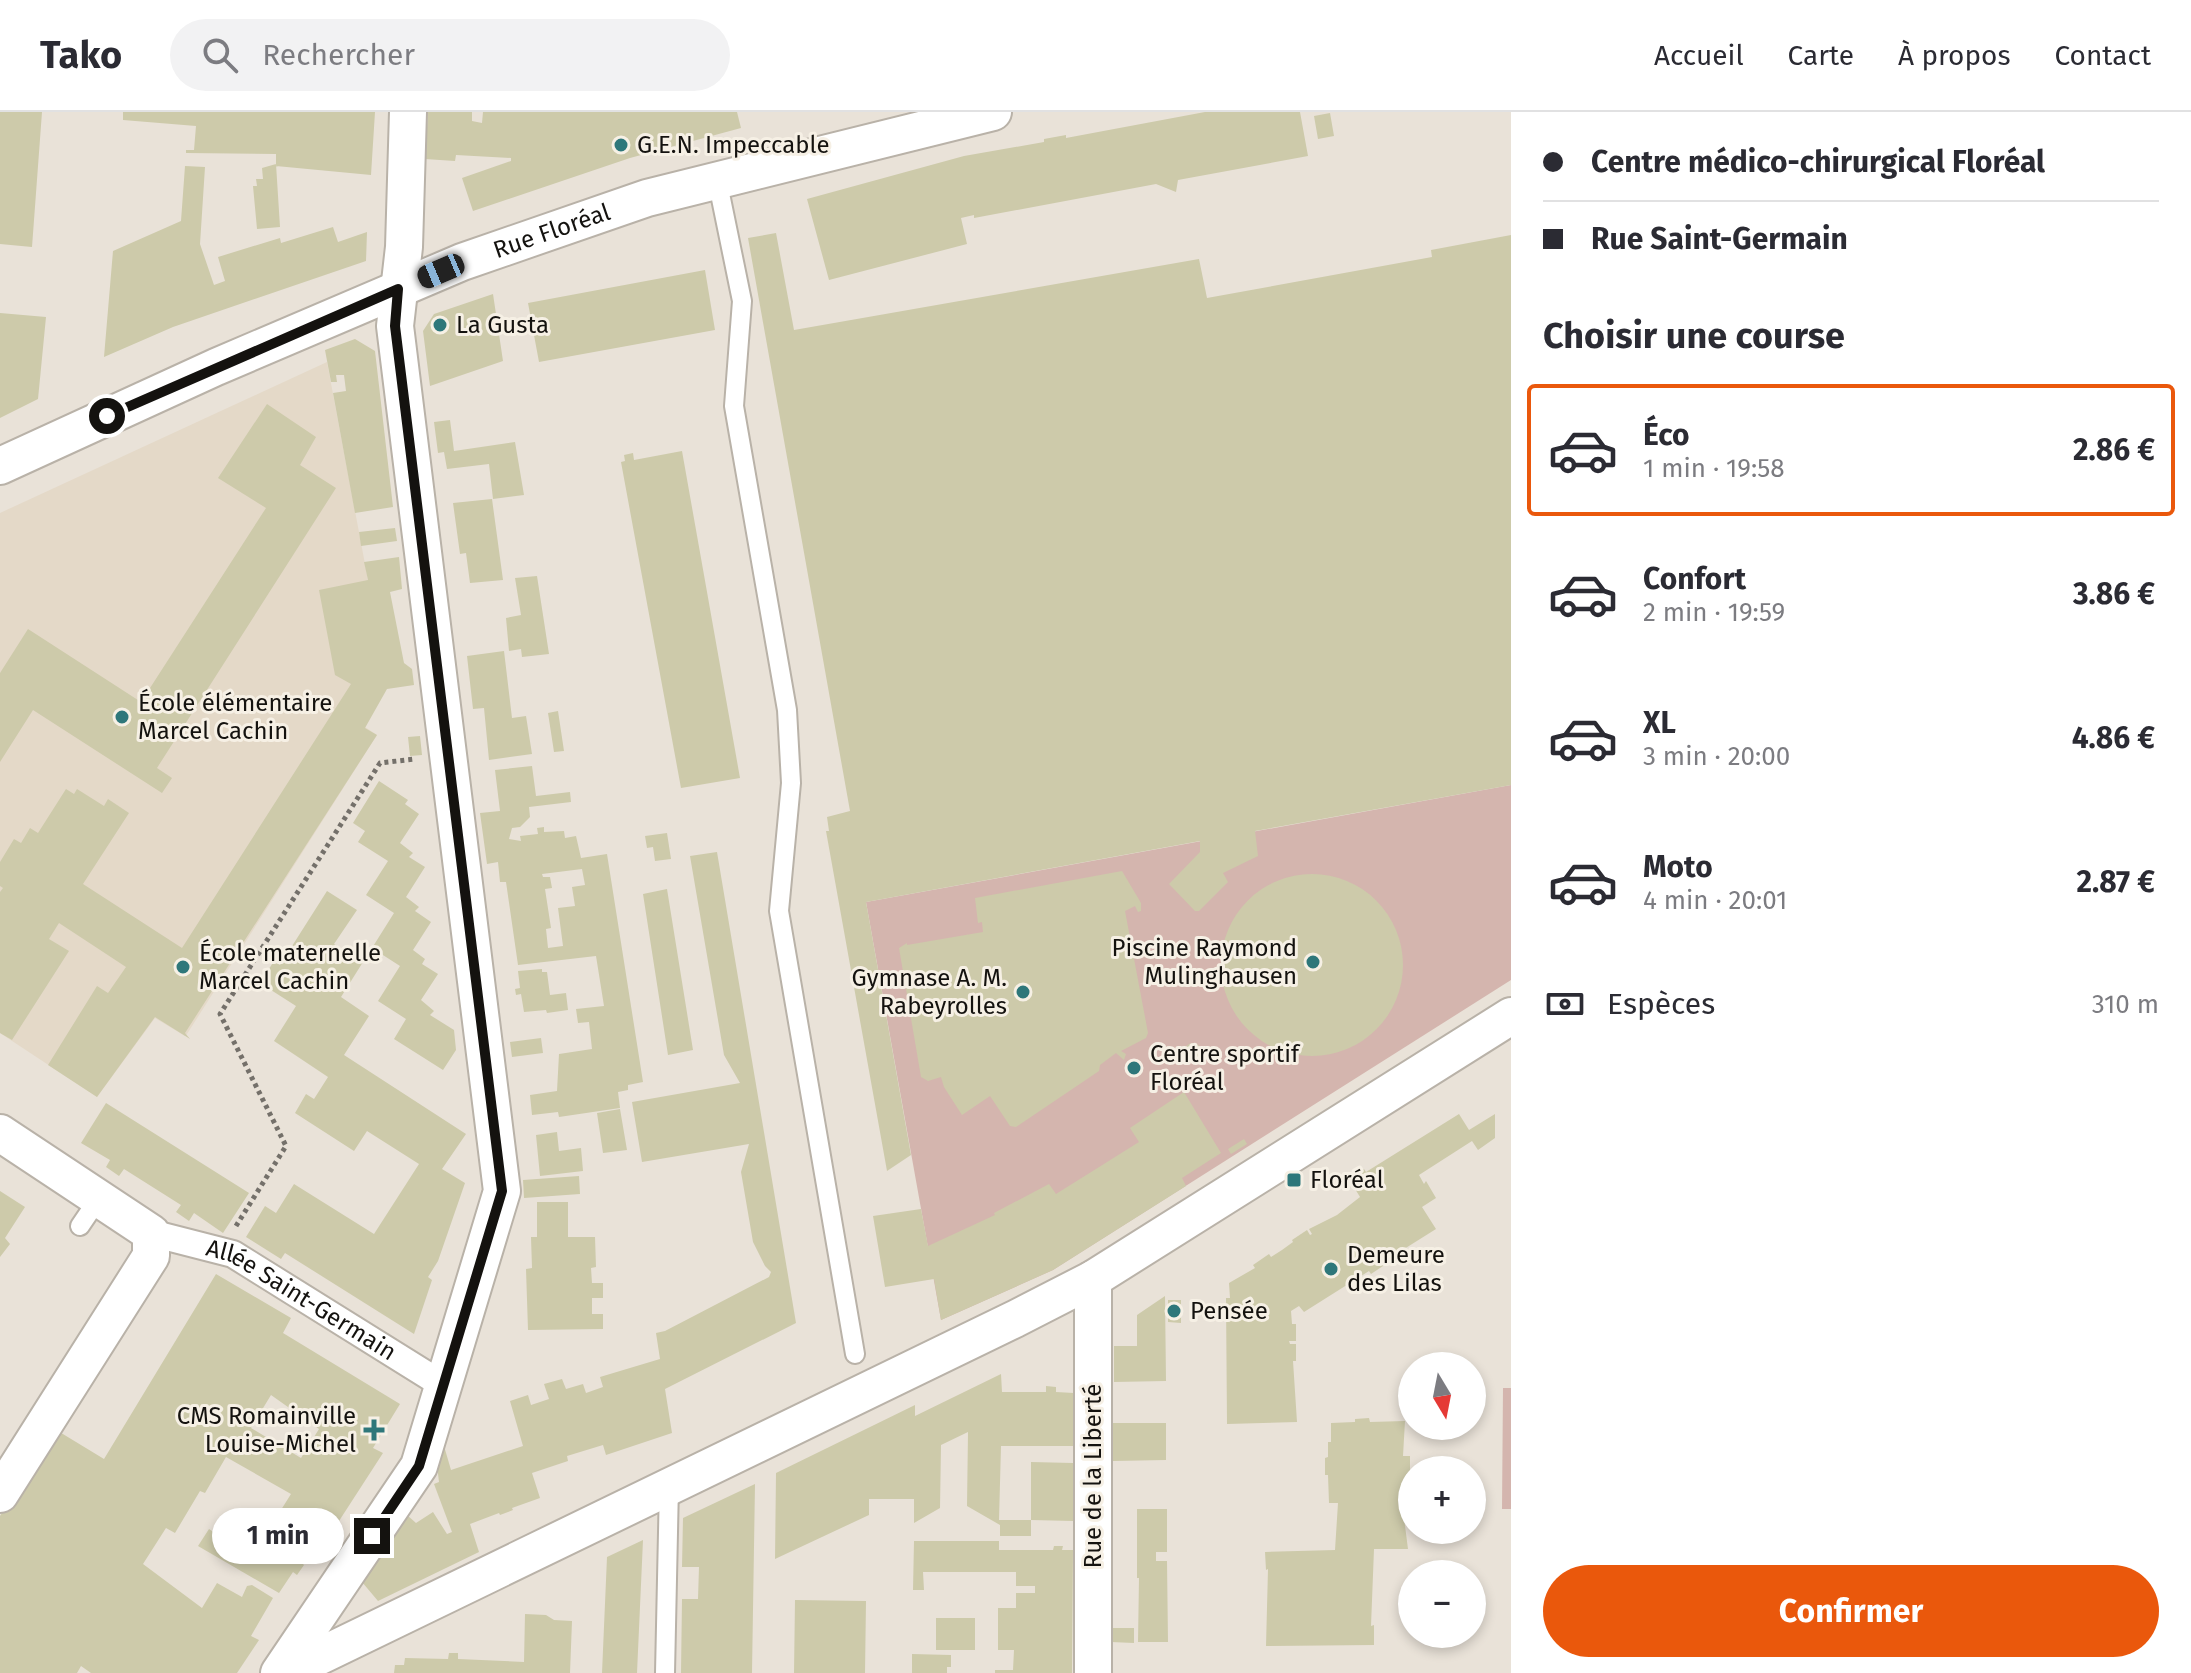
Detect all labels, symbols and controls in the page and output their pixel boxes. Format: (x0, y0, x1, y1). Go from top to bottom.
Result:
search box (170, 19, 730, 91)
text: Tako (40, 32, 122, 78)
icon: search (198, 33, 242, 77)
text: Rechercher (262, 37, 415, 73)
text: Accueil (1654, 39, 1744, 72)
text: Carte (1788, 39, 1854, 72)
text: À propos (1898, 39, 2010, 72)
text: Contact (2054, 39, 2151, 72)
place label: G.E.N. Impeccable (637, 131, 830, 159)
marker: G.E.N. Impeccable (612, 136, 630, 154)
text: Centre médico-chirurgical Floréal (1591, 144, 2045, 180)
street label: Rue Floréal (490, 198, 614, 264)
text: Rue Saint-Germain (1591, 221, 1848, 257)
car (414, 251, 468, 291)
place label: La Gusta (456, 311, 549, 339)
text: Choisir une course (1543, 314, 1845, 358)
marker: La Gusta (431, 316, 449, 334)
route start (89, 398, 125, 434)
icon: car (1547, 414, 1619, 486)
text: Éco (1643, 417, 1689, 453)
text: 2.86 € (2073, 432, 2155, 468)
text: 1 min · 19:58 (1643, 453, 1785, 484)
icon: car (1547, 558, 1619, 630)
text: Confort (1643, 561, 1746, 597)
text: 3.86 € (2073, 576, 2155, 612)
text: 2 min · 19:59 (1643, 597, 1785, 628)
place label: École élémentaire Marcel Cachin (138, 688, 332, 745)
icon: car (1547, 702, 1619, 774)
text: XL (1643, 705, 1676, 741)
marker: École élémentaire Marcel Cachin (113, 708, 131, 726)
text: 4.86 € (2072, 720, 2155, 756)
text: 3 min · 20:00 (1643, 741, 1790, 772)
icon: car (1547, 846, 1619, 918)
text: Moto (1643, 849, 1713, 885)
text: 2.87 € (2076, 864, 2155, 900)
text: 4 min · 20:01 (1643, 885, 1787, 916)
place label: Piscine Raymond Mulinghausen (1112, 934, 1297, 990)
place label: École maternelle Marcel Cachin (199, 938, 381, 995)
marker: Piscine Raymond Mulinghausen (1304, 953, 1322, 971)
marker: École maternelle Marcel Cachin (174, 958, 192, 976)
place label: Gymnase A. M. Rabeyrolles (852, 964, 1007, 1020)
icon: cash (1543, 982, 1587, 1026)
marker: Gymnase A. M. Rabeyrolles (1014, 983, 1032, 1001)
text: Espèces (1607, 986, 1715, 1022)
text: 310 m (2092, 989, 2159, 1020)
place label: Centre sportif Floréal (1150, 1040, 1301, 1096)
marker: Centre sportif Floréal (1125, 1059, 1143, 1077)
place label: Floréal (1310, 1166, 1384, 1194)
marker: Floréal (1285, 1171, 1303, 1189)
street label: Allée Saint-Germain (203, 1234, 401, 1366)
place label: Demeure des Lilas (1347, 1241, 1445, 1297)
marker: Demeure des Lilas (1322, 1260, 1340, 1278)
place label: Pensée (1190, 1297, 1268, 1325)
marker: Pensée (1165, 1302, 1183, 1320)
north arrow (1398, 1352, 1486, 1440)
map controls (1398, 1352, 1486, 1648)
street label: Rue de la Liberté (1079, 1384, 1107, 1568)
place label: CMS Romainville Louise-Michel (177, 1402, 356, 1458)
marker: CMS Romainville Louise-Michel (363, 1419, 385, 1441)
button: + (1398, 1456, 1486, 1544)
callout: 1 min (212, 1508, 344, 1564)
route end (354, 1518, 390, 1554)
text: 1 min (247, 1520, 309, 1551)
button: − (1398, 1560, 1486, 1648)
button: Confirmer (1543, 1565, 2159, 1657)

